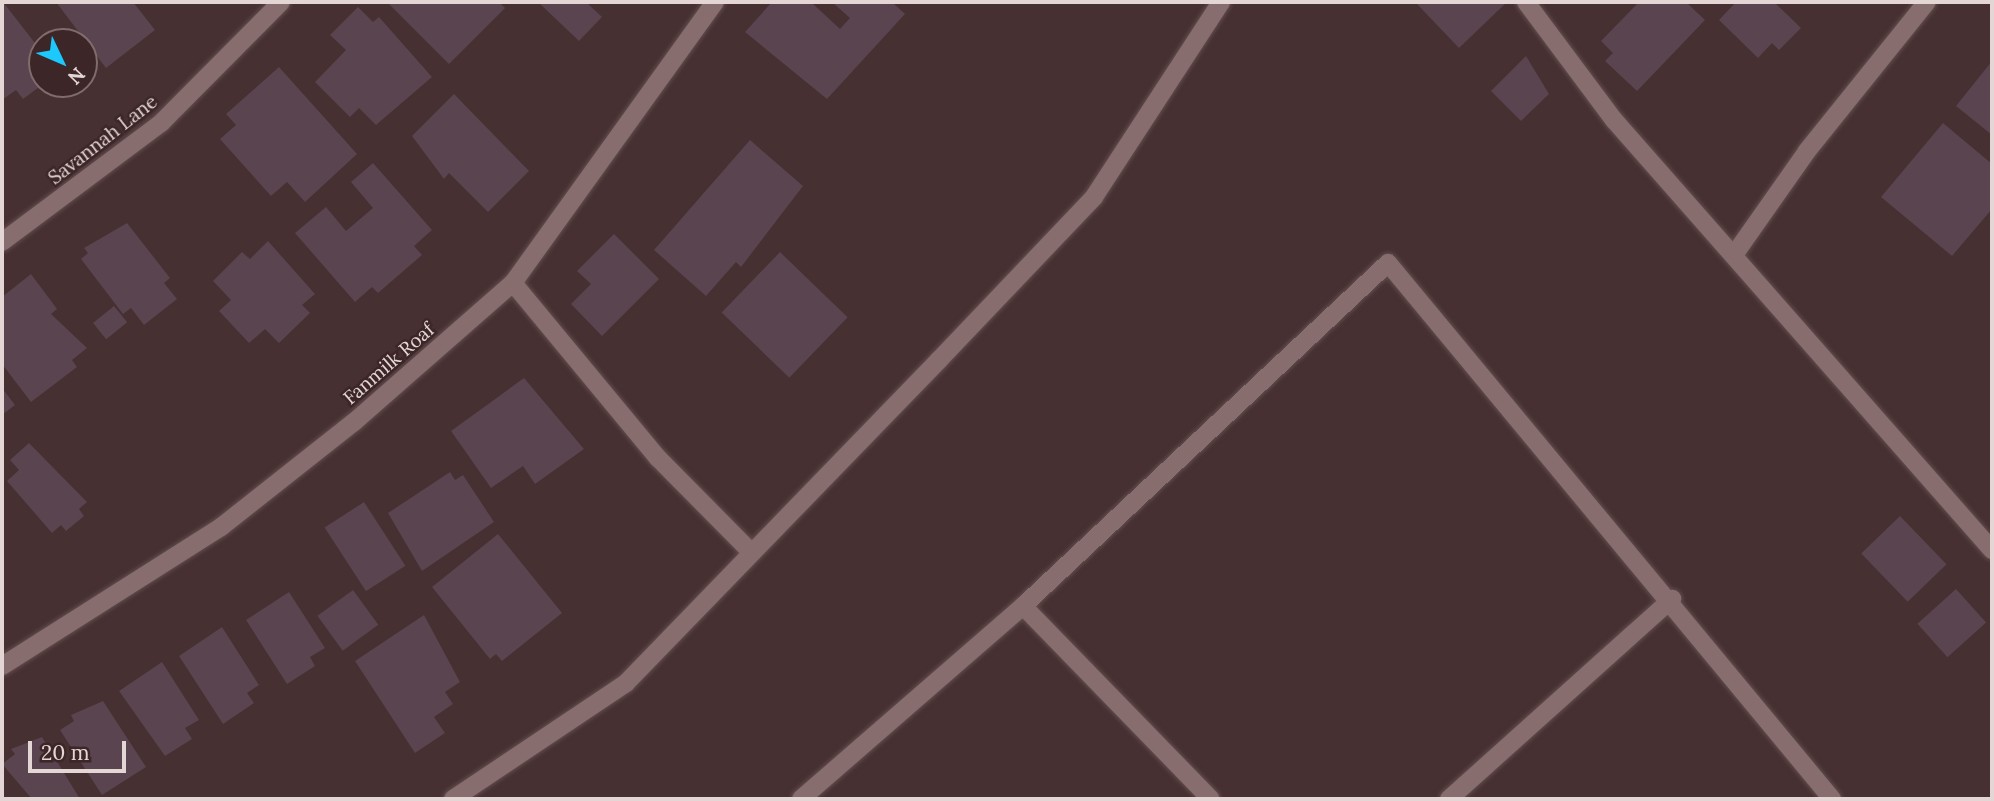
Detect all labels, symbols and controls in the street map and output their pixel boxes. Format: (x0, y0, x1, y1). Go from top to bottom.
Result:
north arrow (28, 28, 98, 98)
text: N (63, 63, 90, 90)
street label: Savannah Lane (44, 90, 162, 190)
street label: Fanmilk Roaf (339, 318, 439, 410)
scale bar (32, 728, 130, 772)
text: 20 m (41, 739, 90, 766)

